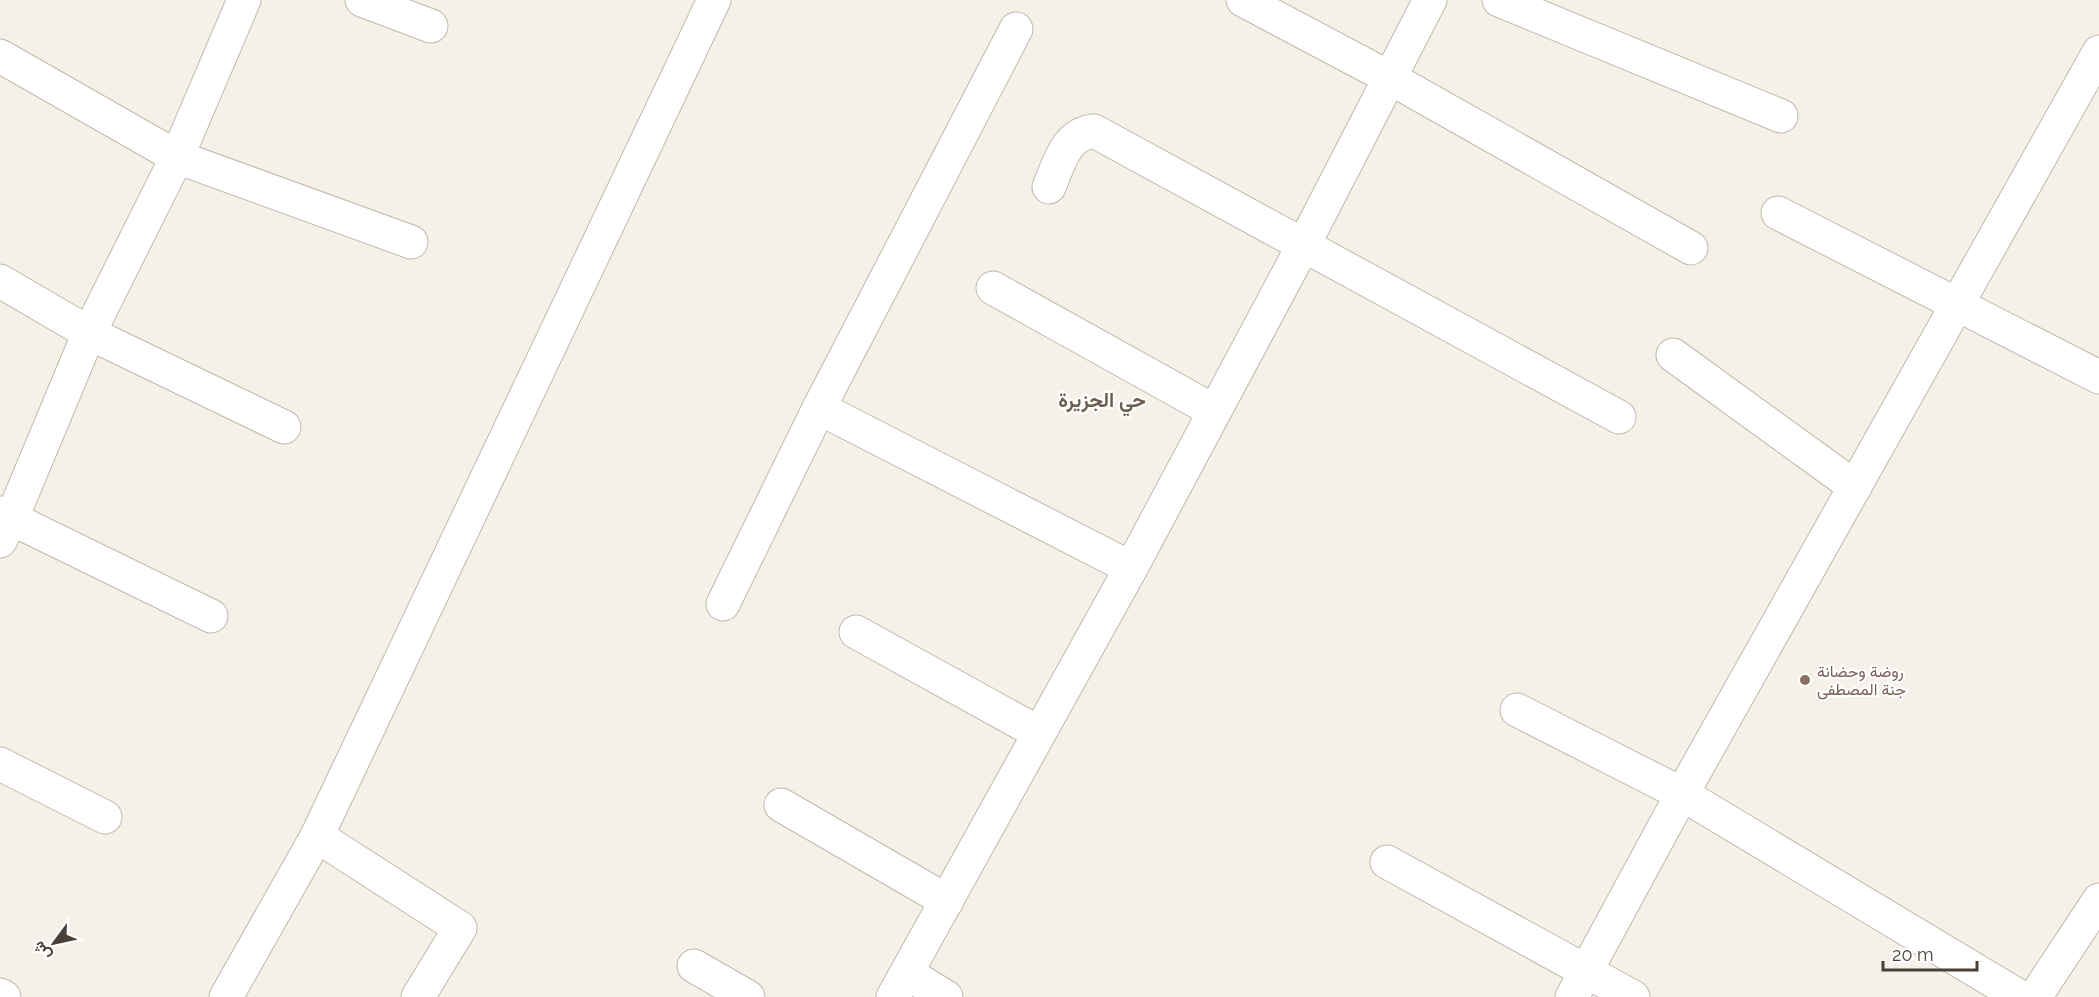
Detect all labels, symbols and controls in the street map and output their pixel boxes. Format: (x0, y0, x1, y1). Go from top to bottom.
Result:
district label: حي الجزيرة (1058, 388, 1146, 417)
place label: روضة وحضانة جنة المصطفى (1817, 662, 1906, 700)
marker: روضة وحضانة جنة المصطفى (1798, 673, 1812, 687)
north arrow (24, 913, 84, 973)
scale bar (1883, 934, 1978, 972)
text: ش (29, 938, 55, 964)
text: 20 m (1892, 944, 1934, 965)

